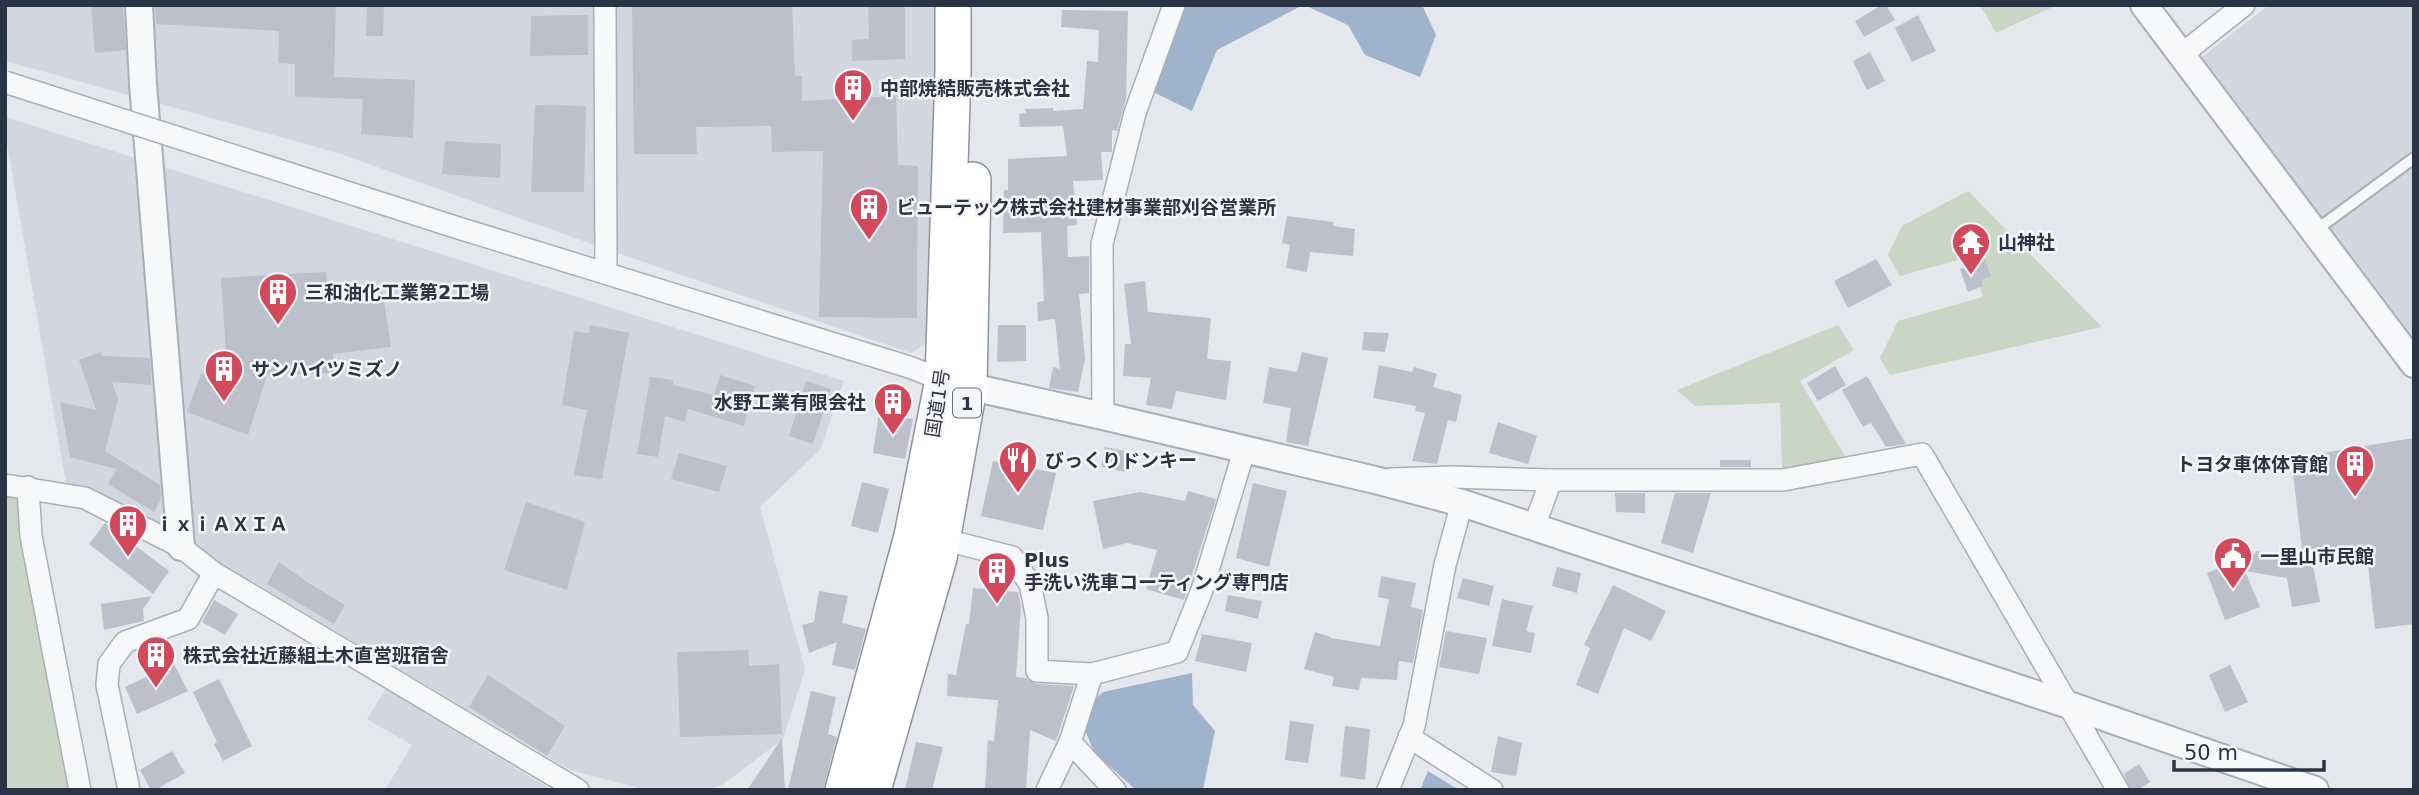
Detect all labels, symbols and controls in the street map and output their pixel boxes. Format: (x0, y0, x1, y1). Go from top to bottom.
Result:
building icon: 中部焼結販売株式会社 (832, 67, 874, 122)
place label: 中部焼結販売株式会社 (880, 77, 1070, 99)
building icon: ビューテック株式会社建材事業部刈谷営業所 (848, 186, 890, 241)
place label: ビューテック株式会社建材事業部刈谷営業所 (896, 196, 1276, 218)
temple icon: 山神社 (1950, 221, 1992, 276)
place label: 山神社 (1998, 231, 2055, 253)
building icon: 三和油化工業第2工場 (257, 271, 299, 326)
place label: 三和油化工業第2工場 (305, 281, 489, 303)
building icon: サンハイツミズノ (203, 348, 245, 403)
place label: サンハイツミズノ (251, 358, 403, 380)
street label: 国道1号 (921, 367, 953, 439)
building icon: 水野工業有限会社 (872, 381, 914, 436)
road number: 1 (953, 388, 981, 418)
place label: 水野工業有限会社 (714, 391, 866, 413)
restaurant icon: びっくりドンキー (997, 439, 1039, 494)
building icon: トヨタ車体体育館 (2334, 443, 2376, 498)
place label: びっくりドンキー (1045, 449, 1197, 471)
place label: トヨタ車体体育館 (2176, 453, 2328, 475)
building icon: ｉｘｉＡＸＩＡ (107, 503, 149, 558)
place label: ｉｘｉＡＸＩＡ (155, 513, 288, 535)
public building icon: 一里山市民館 (2212, 535, 2254, 590)
place label: 一里山市民館 (2260, 545, 2374, 567)
place label: Plus 手洗い洗車コーティング専門店 (1024, 549, 1289, 593)
building icon: Plus 手洗い洗車コーティング専門店 (976, 550, 1018, 605)
building icon: 株式会社近藤組土木直営班宿舎 (135, 634, 177, 689)
place label: 株式会社近藤組土木直営班宿舎 (183, 644, 449, 666)
scale bar (2174, 728, 2324, 772)
text: 50 m (2184, 741, 2238, 765)

